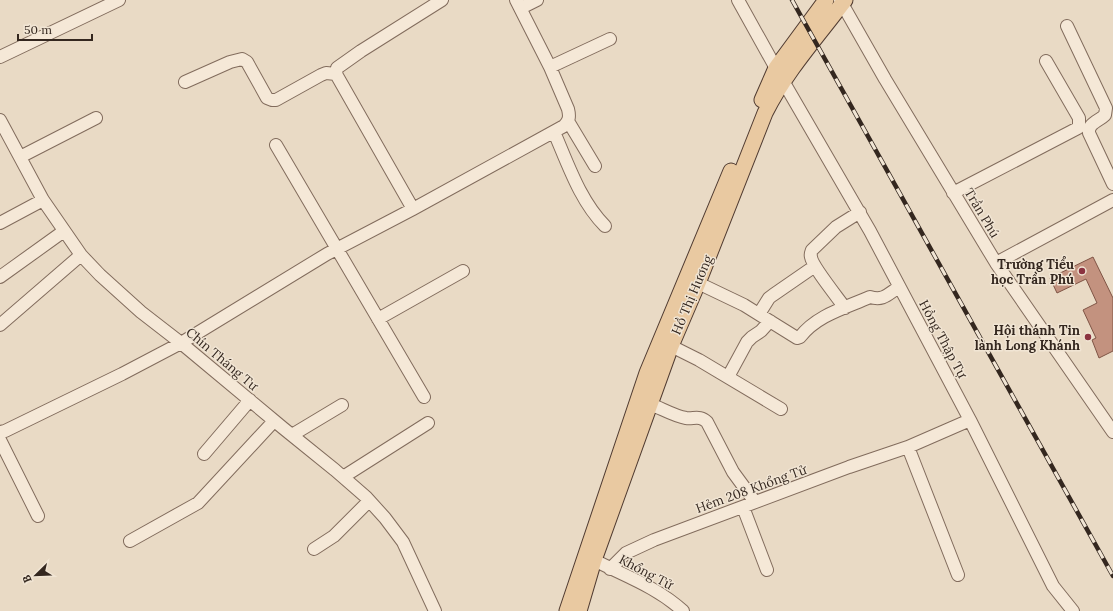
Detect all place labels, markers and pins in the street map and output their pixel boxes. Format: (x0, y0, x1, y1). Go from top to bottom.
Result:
place label: Trường Tiểu học Trần Phú (991, 256, 1074, 288)
marker: Trường Tiểu học Trần Phú (1077, 266, 1087, 276)
place label: Hội thánh Tin lành Long Khánh (975, 322, 1081, 354)
marker: Hội thánh Tin lành Long Khánh (1083, 332, 1093, 342)

